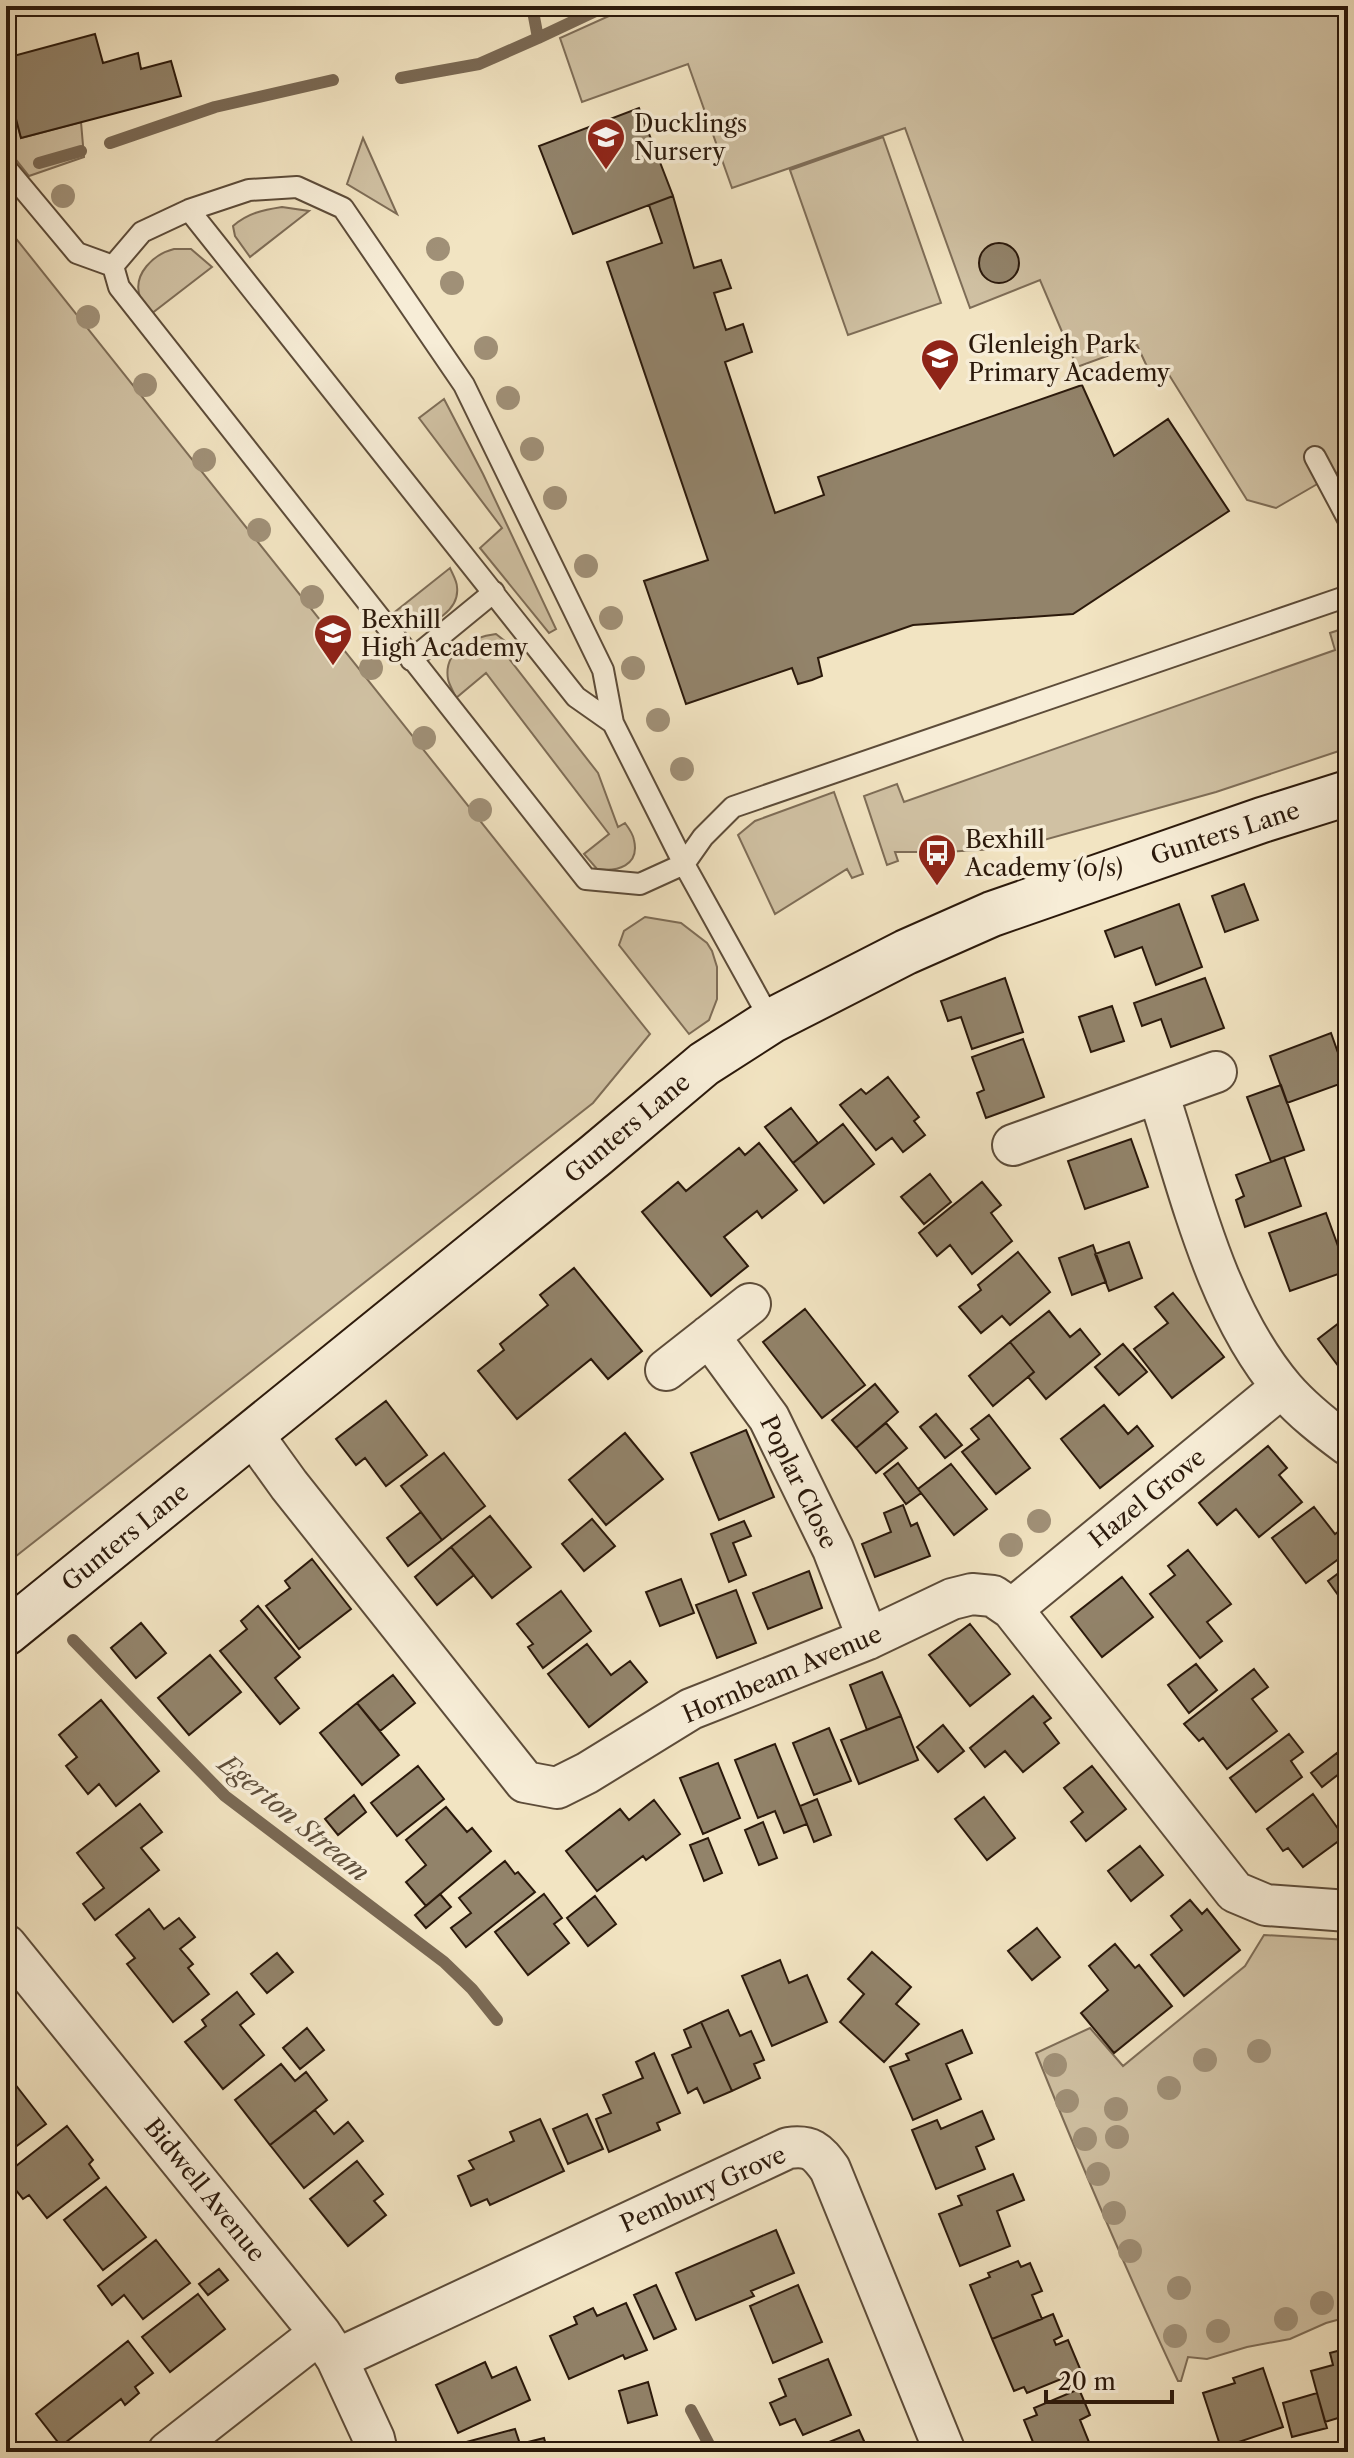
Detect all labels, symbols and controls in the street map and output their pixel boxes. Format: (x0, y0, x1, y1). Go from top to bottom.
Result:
place label: Ducklings Nursery (634, 109, 747, 166)
school or university icon: Ducklings Nursery (585, 116, 627, 171)
place label: Glenleigh Park Primary Academy (968, 330, 1171, 387)
school or university icon: Glenleigh Park Primary Academy (919, 337, 961, 392)
place label: Bexhill High Academy (361, 605, 528, 662)
school or university icon: Bexhill High Academy (312, 612, 354, 667)
street label: Gunters Lane (1147, 795, 1303, 871)
place label: Bexhill Academy (o/s) (964, 825, 1123, 882)
bus stop icon: Bexhill Academy (o/s) (916, 832, 958, 887)
street label: Gunters Lane (558, 1067, 696, 1189)
street label: Poplar Close (754, 1411, 844, 1553)
street label: Hazel Grove (1083, 1442, 1211, 1554)
street label: Gunters Lane (56, 1477, 194, 1597)
street label: Hornbeam Avenue (678, 1619, 886, 1729)
water label: Egerton Stream (211, 1746, 376, 1889)
street label: Bidwell Avenue (138, 2112, 272, 2268)
street label: Pembury Grove (616, 2139, 790, 2239)
scale bar (1046, 2354, 1172, 2404)
text: 20 m (1058, 2367, 1116, 2396)

